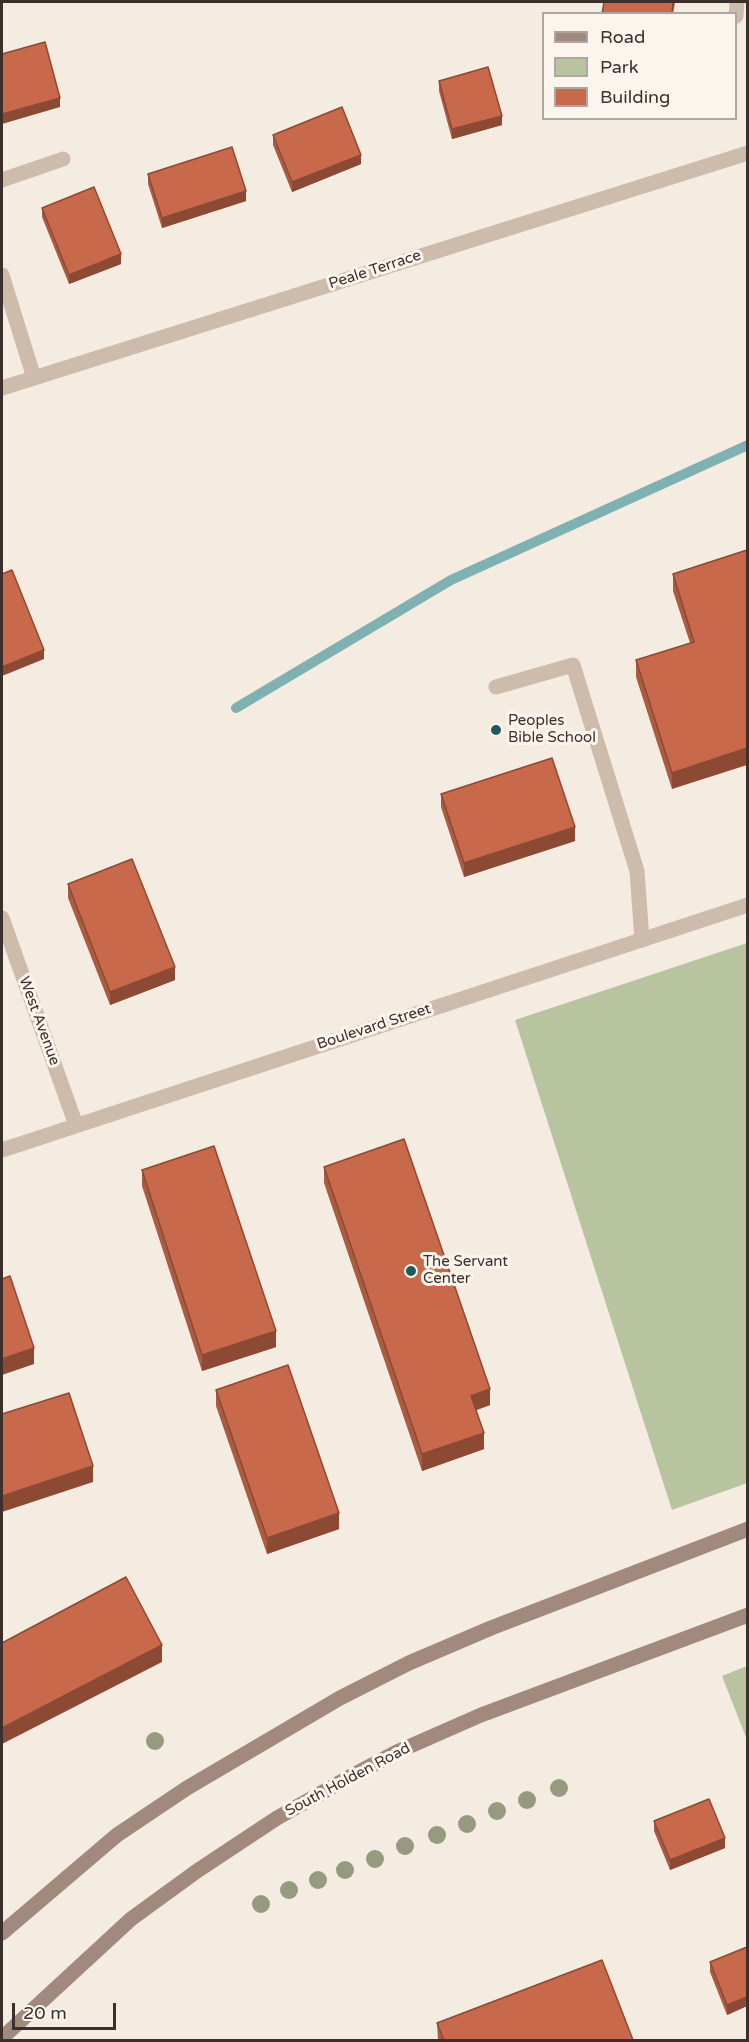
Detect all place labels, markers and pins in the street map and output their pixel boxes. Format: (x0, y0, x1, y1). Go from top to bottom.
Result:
place label: Peoples Bible School (508, 712, 596, 747)
marker: Peoples Bible School (489, 723, 503, 737)
place label: The Servant Center (423, 1253, 508, 1288)
marker: The Servant Center (404, 1264, 418, 1278)

